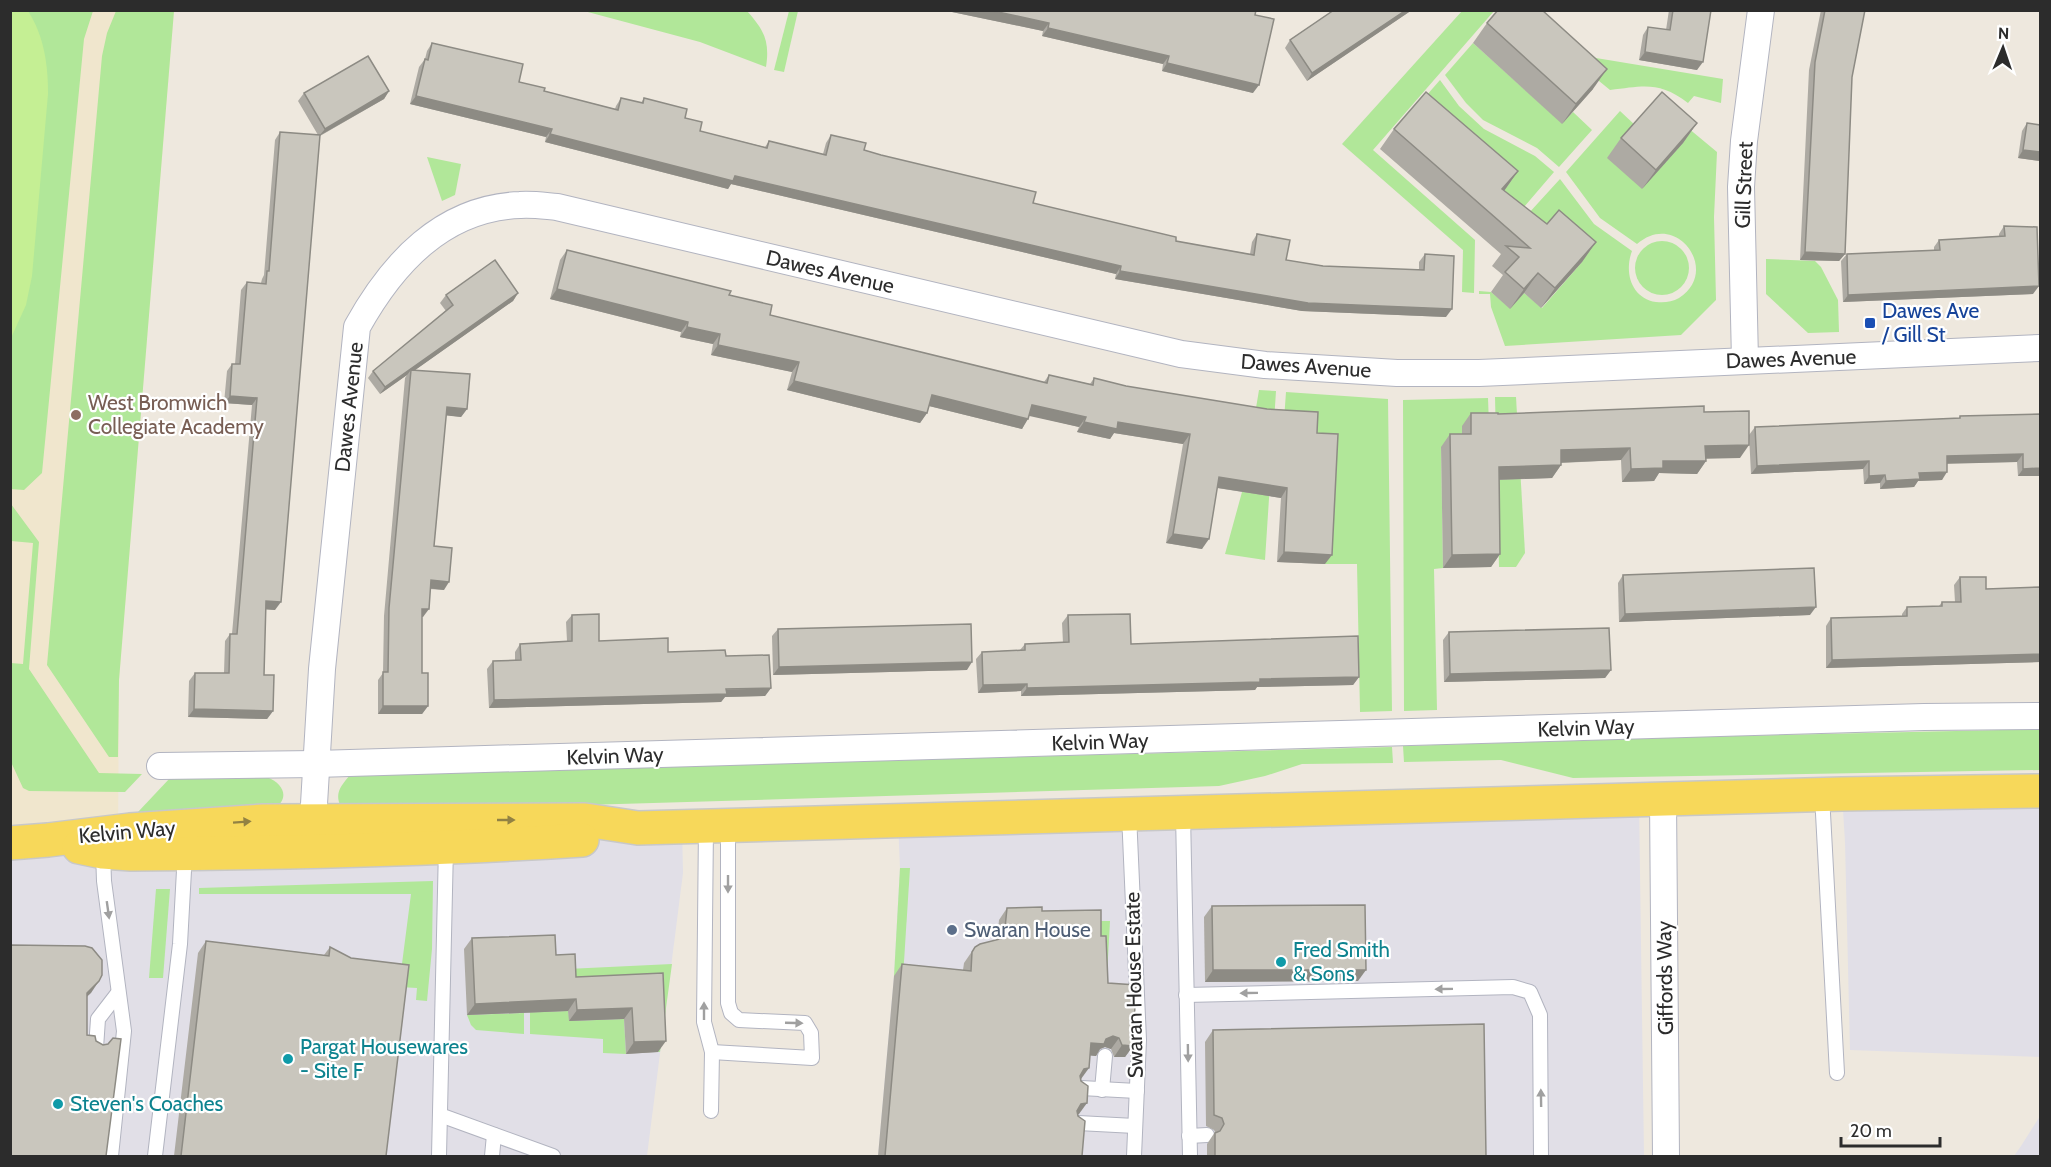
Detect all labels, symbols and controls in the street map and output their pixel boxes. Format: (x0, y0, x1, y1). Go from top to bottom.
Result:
north arrow (1973, 18, 2033, 78)
text: N (1998, 24, 2009, 43)
street label: Gill Street (1729, 141, 1758, 229)
street label: Dawes Avenue (764, 245, 897, 298)
place label: Dawes Ave / Gill St (1881, 298, 1980, 347)
marker: Dawes Ave / Gill St (1863, 316, 1877, 330)
street label: Dawes Avenue (329, 340, 368, 473)
street label: Dawes Avenue (1725, 344, 1857, 373)
street label: Dawes Avenue (1240, 348, 1372, 383)
place label: West Bromwich Collegiate Academy (88, 390, 264, 439)
marker: West Bromwich Collegiate Academy (69, 408, 83, 422)
street label: Kelvin Way (1537, 713, 1635, 742)
street label: Kelvin Way (1051, 727, 1149, 756)
street label: Kelvin Way (566, 741, 664, 770)
street label: Kelvin Way (77, 815, 177, 848)
one-way arrow (496, 815, 515, 825)
one-way arrow (233, 818, 252, 827)
one-way arrow (723, 875, 733, 894)
street label: Swaran House Estate (1119, 891, 1148, 1078)
one-way arrow (103, 901, 112, 920)
place label: Swaran House (964, 917, 1091, 942)
street label: Giffords Way (1651, 920, 1678, 1035)
marker: Swaran House (945, 923, 959, 937)
place label: Fred Smith & Sons (1293, 937, 1390, 986)
marker: Fred Smith & Sons (1274, 955, 1288, 969)
one-way arrow (1434, 984, 1453, 993)
one-way arrow (1239, 989, 1258, 998)
one-way arrow (699, 1002, 709, 1021)
one-way arrow (785, 1018, 804, 1027)
place label: Pargat Housewares - Site F (300, 1034, 468, 1083)
one-way arrow (1183, 1044, 1192, 1063)
marker: Pargat Housewares - Site F (281, 1052, 295, 1066)
one-way arrow (1536, 1089, 1546, 1108)
place label: Steven's Coaches (70, 1091, 224, 1116)
marker: Steven's Coaches (51, 1097, 65, 1111)
scale bar (1841, 1110, 1940, 1148)
text: 20 m (1850, 1120, 1892, 1142)

